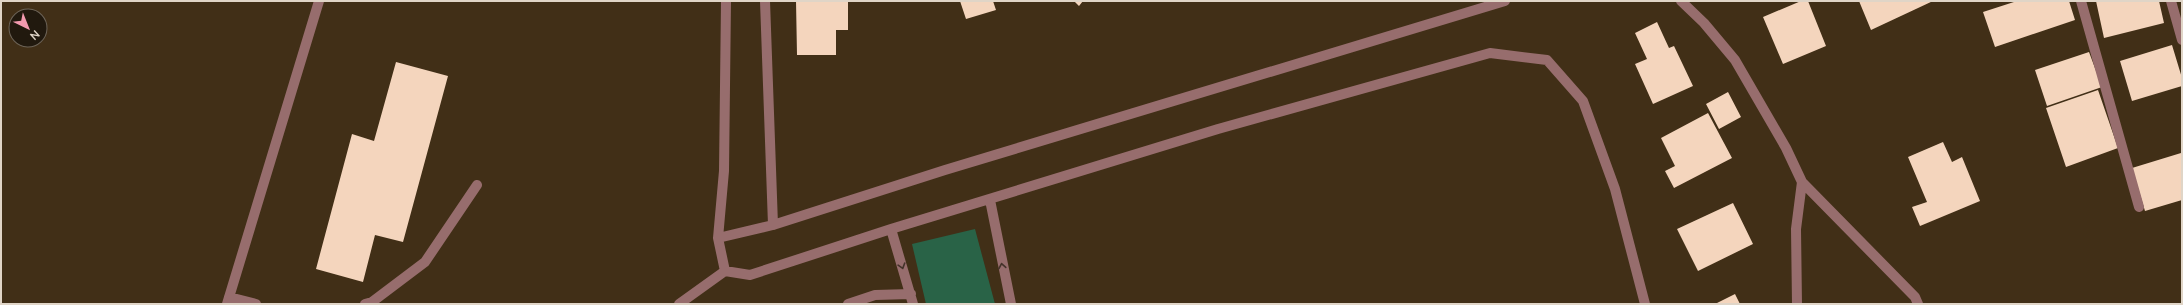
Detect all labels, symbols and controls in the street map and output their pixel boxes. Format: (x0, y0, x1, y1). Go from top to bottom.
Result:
north arrow (8, 8, 48, 48)
text: N (27, 27, 43, 43)
one-way arrow (897, 263, 906, 270)
one-way arrow (998, 263, 1006, 269)

